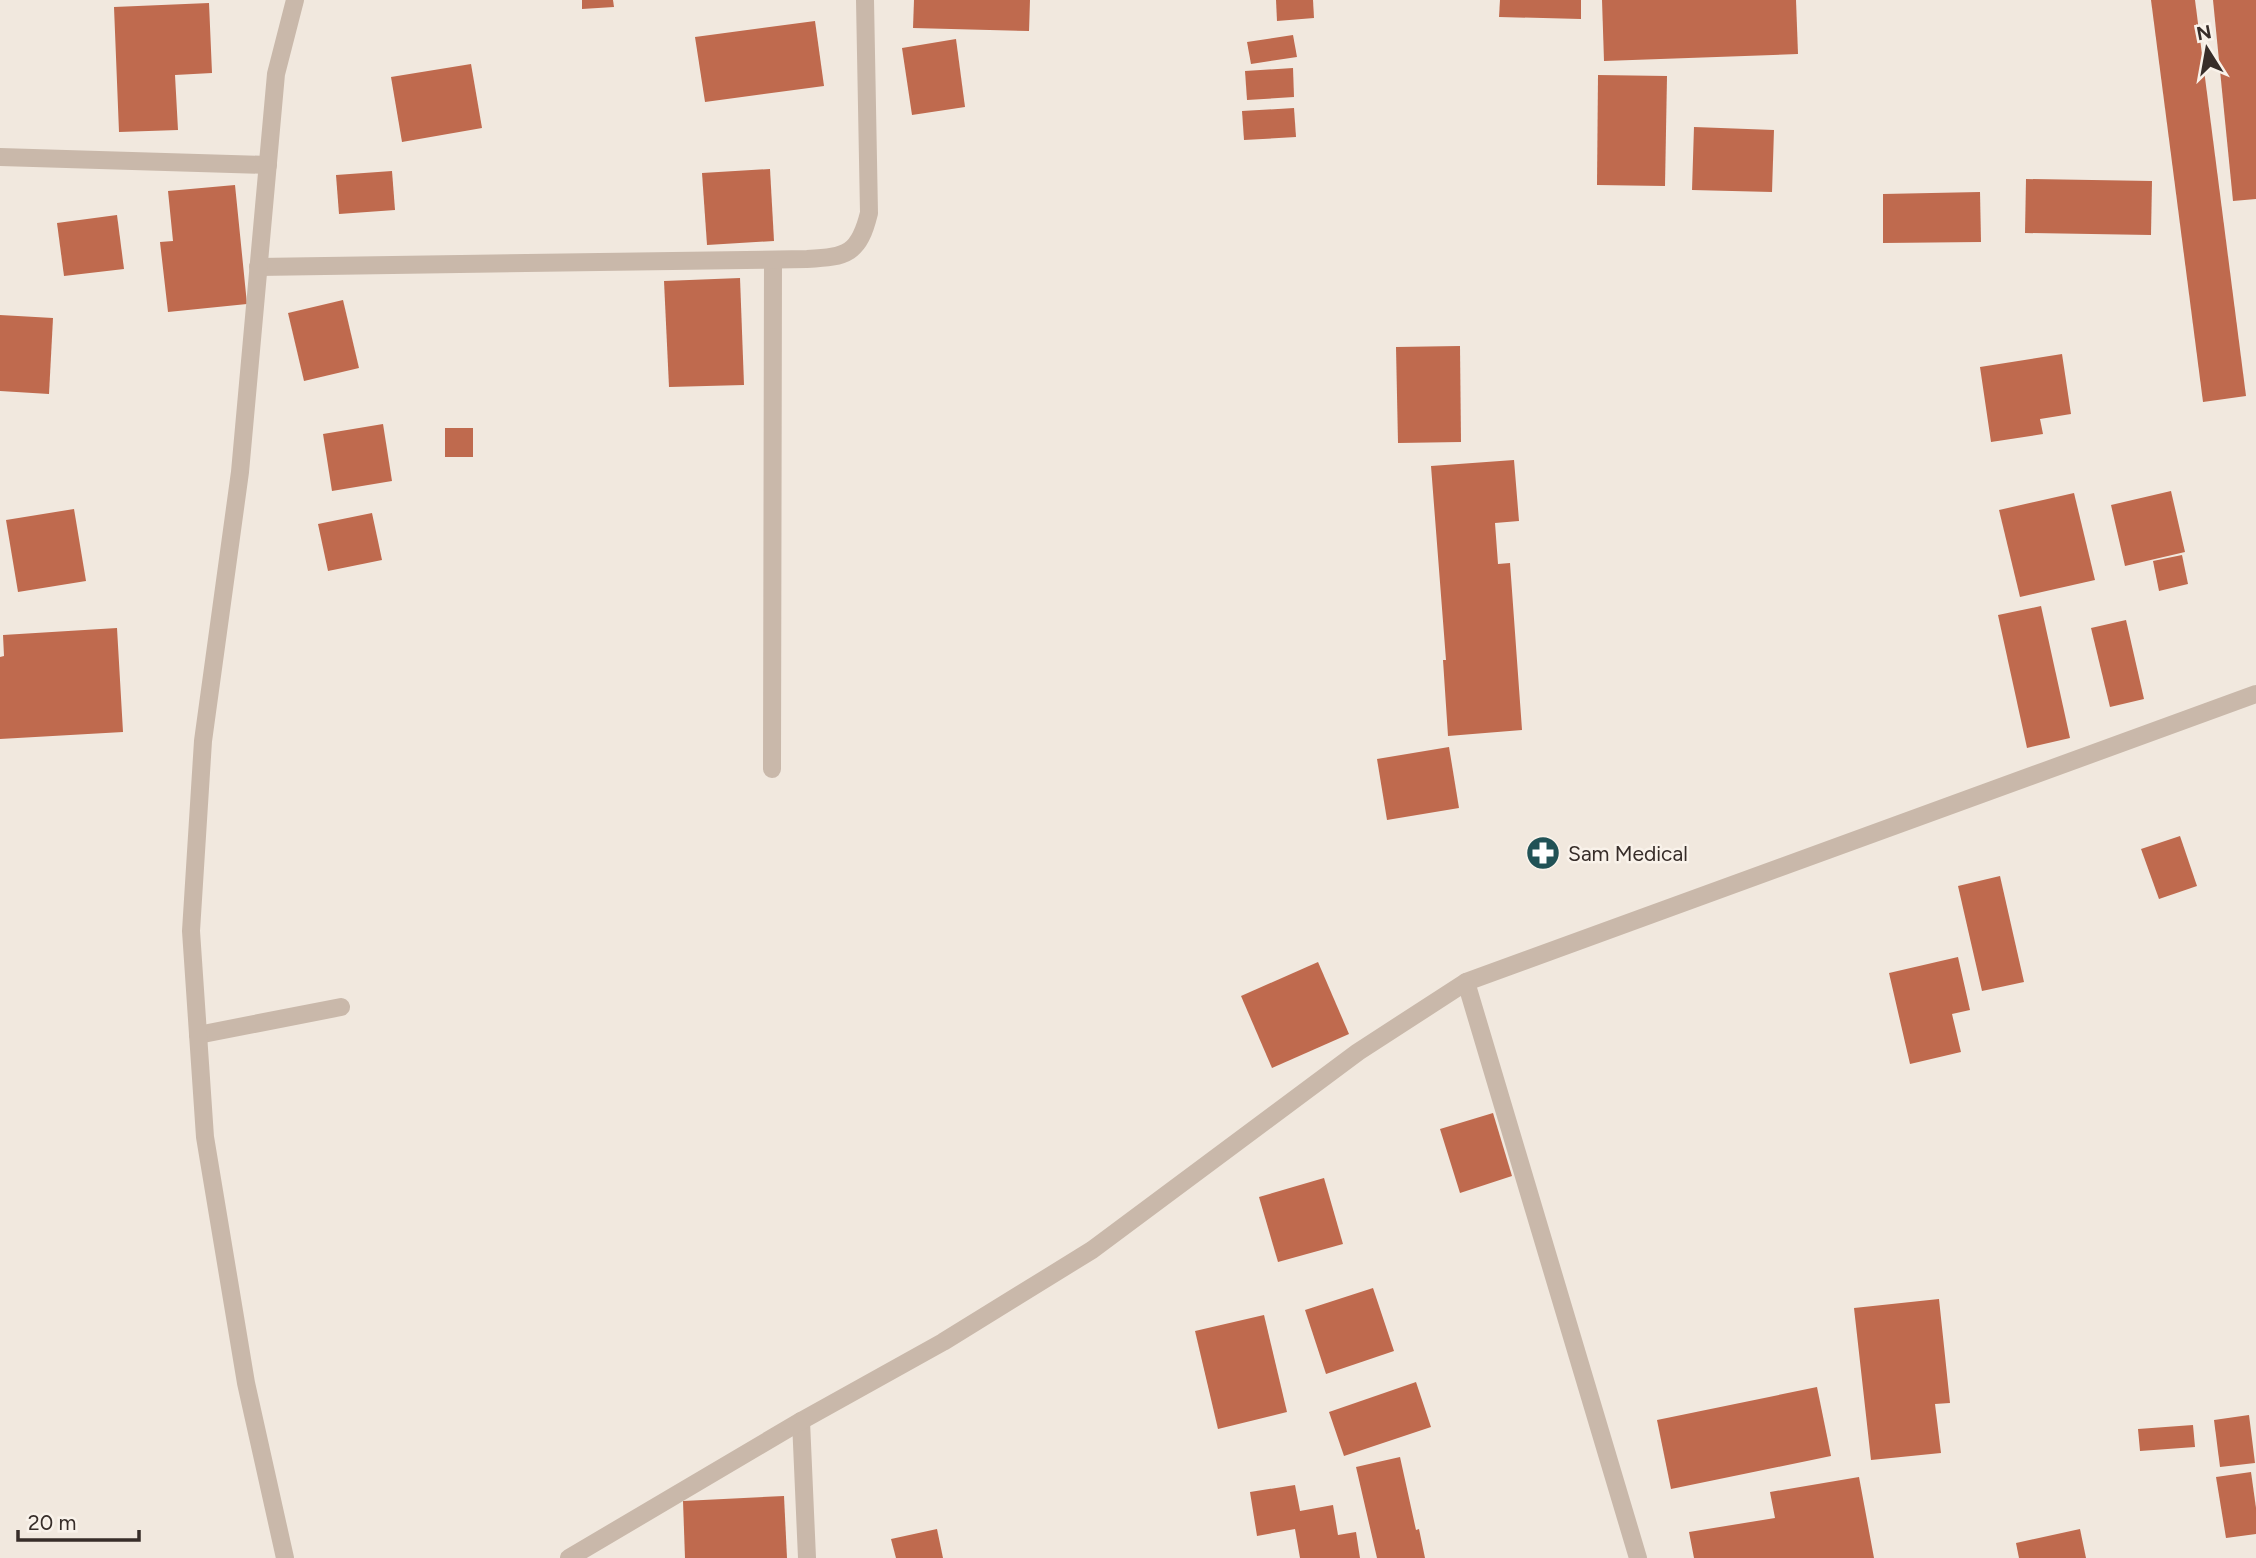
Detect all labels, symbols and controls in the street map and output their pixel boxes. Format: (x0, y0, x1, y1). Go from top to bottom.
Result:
north arrow (2172, 14, 2242, 84)
text: N (2194, 20, 2213, 45)
pharmacy icon: Sam Medical (1524, 834, 1562, 872)
place label: Sam Medical (1568, 841, 1688, 866)
scale bar (18, 1498, 138, 1542)
text: 20 m (28, 1510, 76, 1535)

